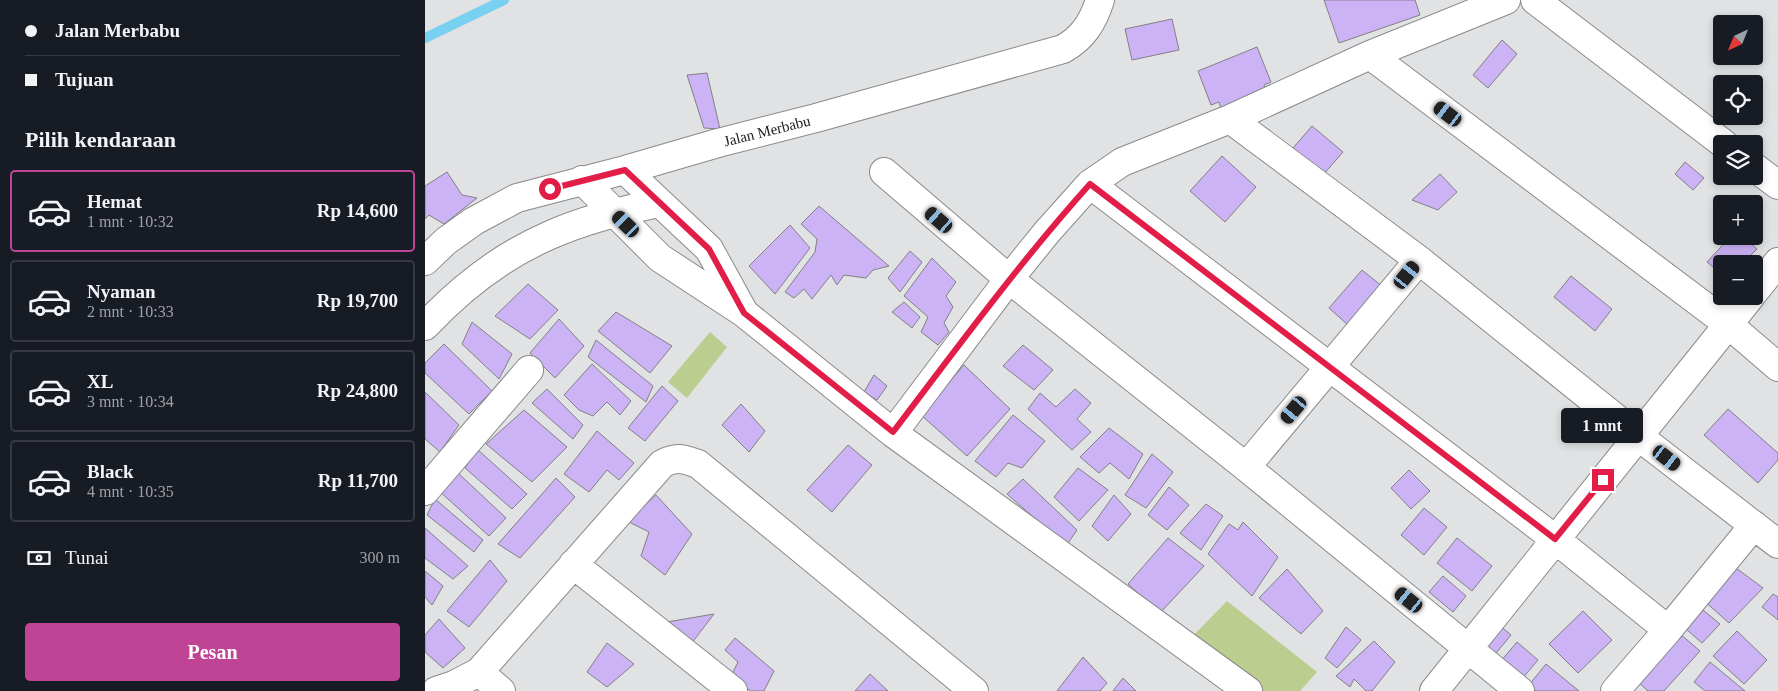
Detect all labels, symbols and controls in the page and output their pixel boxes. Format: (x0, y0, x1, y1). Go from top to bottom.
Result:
north arrow (1713, 15, 1763, 65)
map controls (1713, 15, 1763, 305)
text: Jalan Merbabu (55, 20, 180, 41)
text: Tujuan (55, 69, 113, 90)
button: locate (1713, 75, 1763, 125)
car (1431, 99, 1464, 129)
street label: Jalan Merbabu (722, 112, 812, 149)
text: Pilih kendaraan (25, 127, 176, 152)
button: layers (1713, 135, 1763, 185)
route start (539, 178, 561, 200)
icon: car (27, 189, 72, 234)
text: Hemat (87, 191, 142, 212)
button: + (1713, 195, 1763, 245)
text: Rp 14,600 (317, 200, 398, 221)
car (922, 204, 955, 236)
car (610, 208, 642, 240)
text: 1 mnt · 10:32 (87, 213, 174, 230)
button: − (1713, 255, 1763, 305)
car (1391, 259, 1422, 291)
icon: car (27, 279, 72, 324)
text: Nyaman (87, 281, 156, 302)
text: Rp 19,700 (317, 290, 398, 311)
text: 2 mnt · 10:33 (87, 303, 174, 320)
icon: car (27, 369, 72, 414)
text: XL (87, 371, 113, 392)
text: Rp 24,800 (317, 380, 398, 401)
text: 3 mnt · 10:34 (87, 393, 174, 410)
car (1278, 394, 1309, 426)
callout: 1 mnt (1562, 408, 1644, 442)
text: 1 mnt (1582, 417, 1622, 434)
car (1650, 443, 1683, 473)
icon: car (27, 459, 72, 504)
text: Black (87, 461, 133, 482)
route end (1592, 469, 1614, 491)
text: Rp 11,700 (318, 470, 398, 491)
text: 4 mnt · 10:35 (87, 483, 174, 500)
icon: cash (25, 544, 53, 572)
text: Tunai (65, 547, 109, 568)
text: 300 m (360, 549, 400, 566)
car (1392, 585, 1425, 615)
button: Pesan (25, 623, 400, 681)

